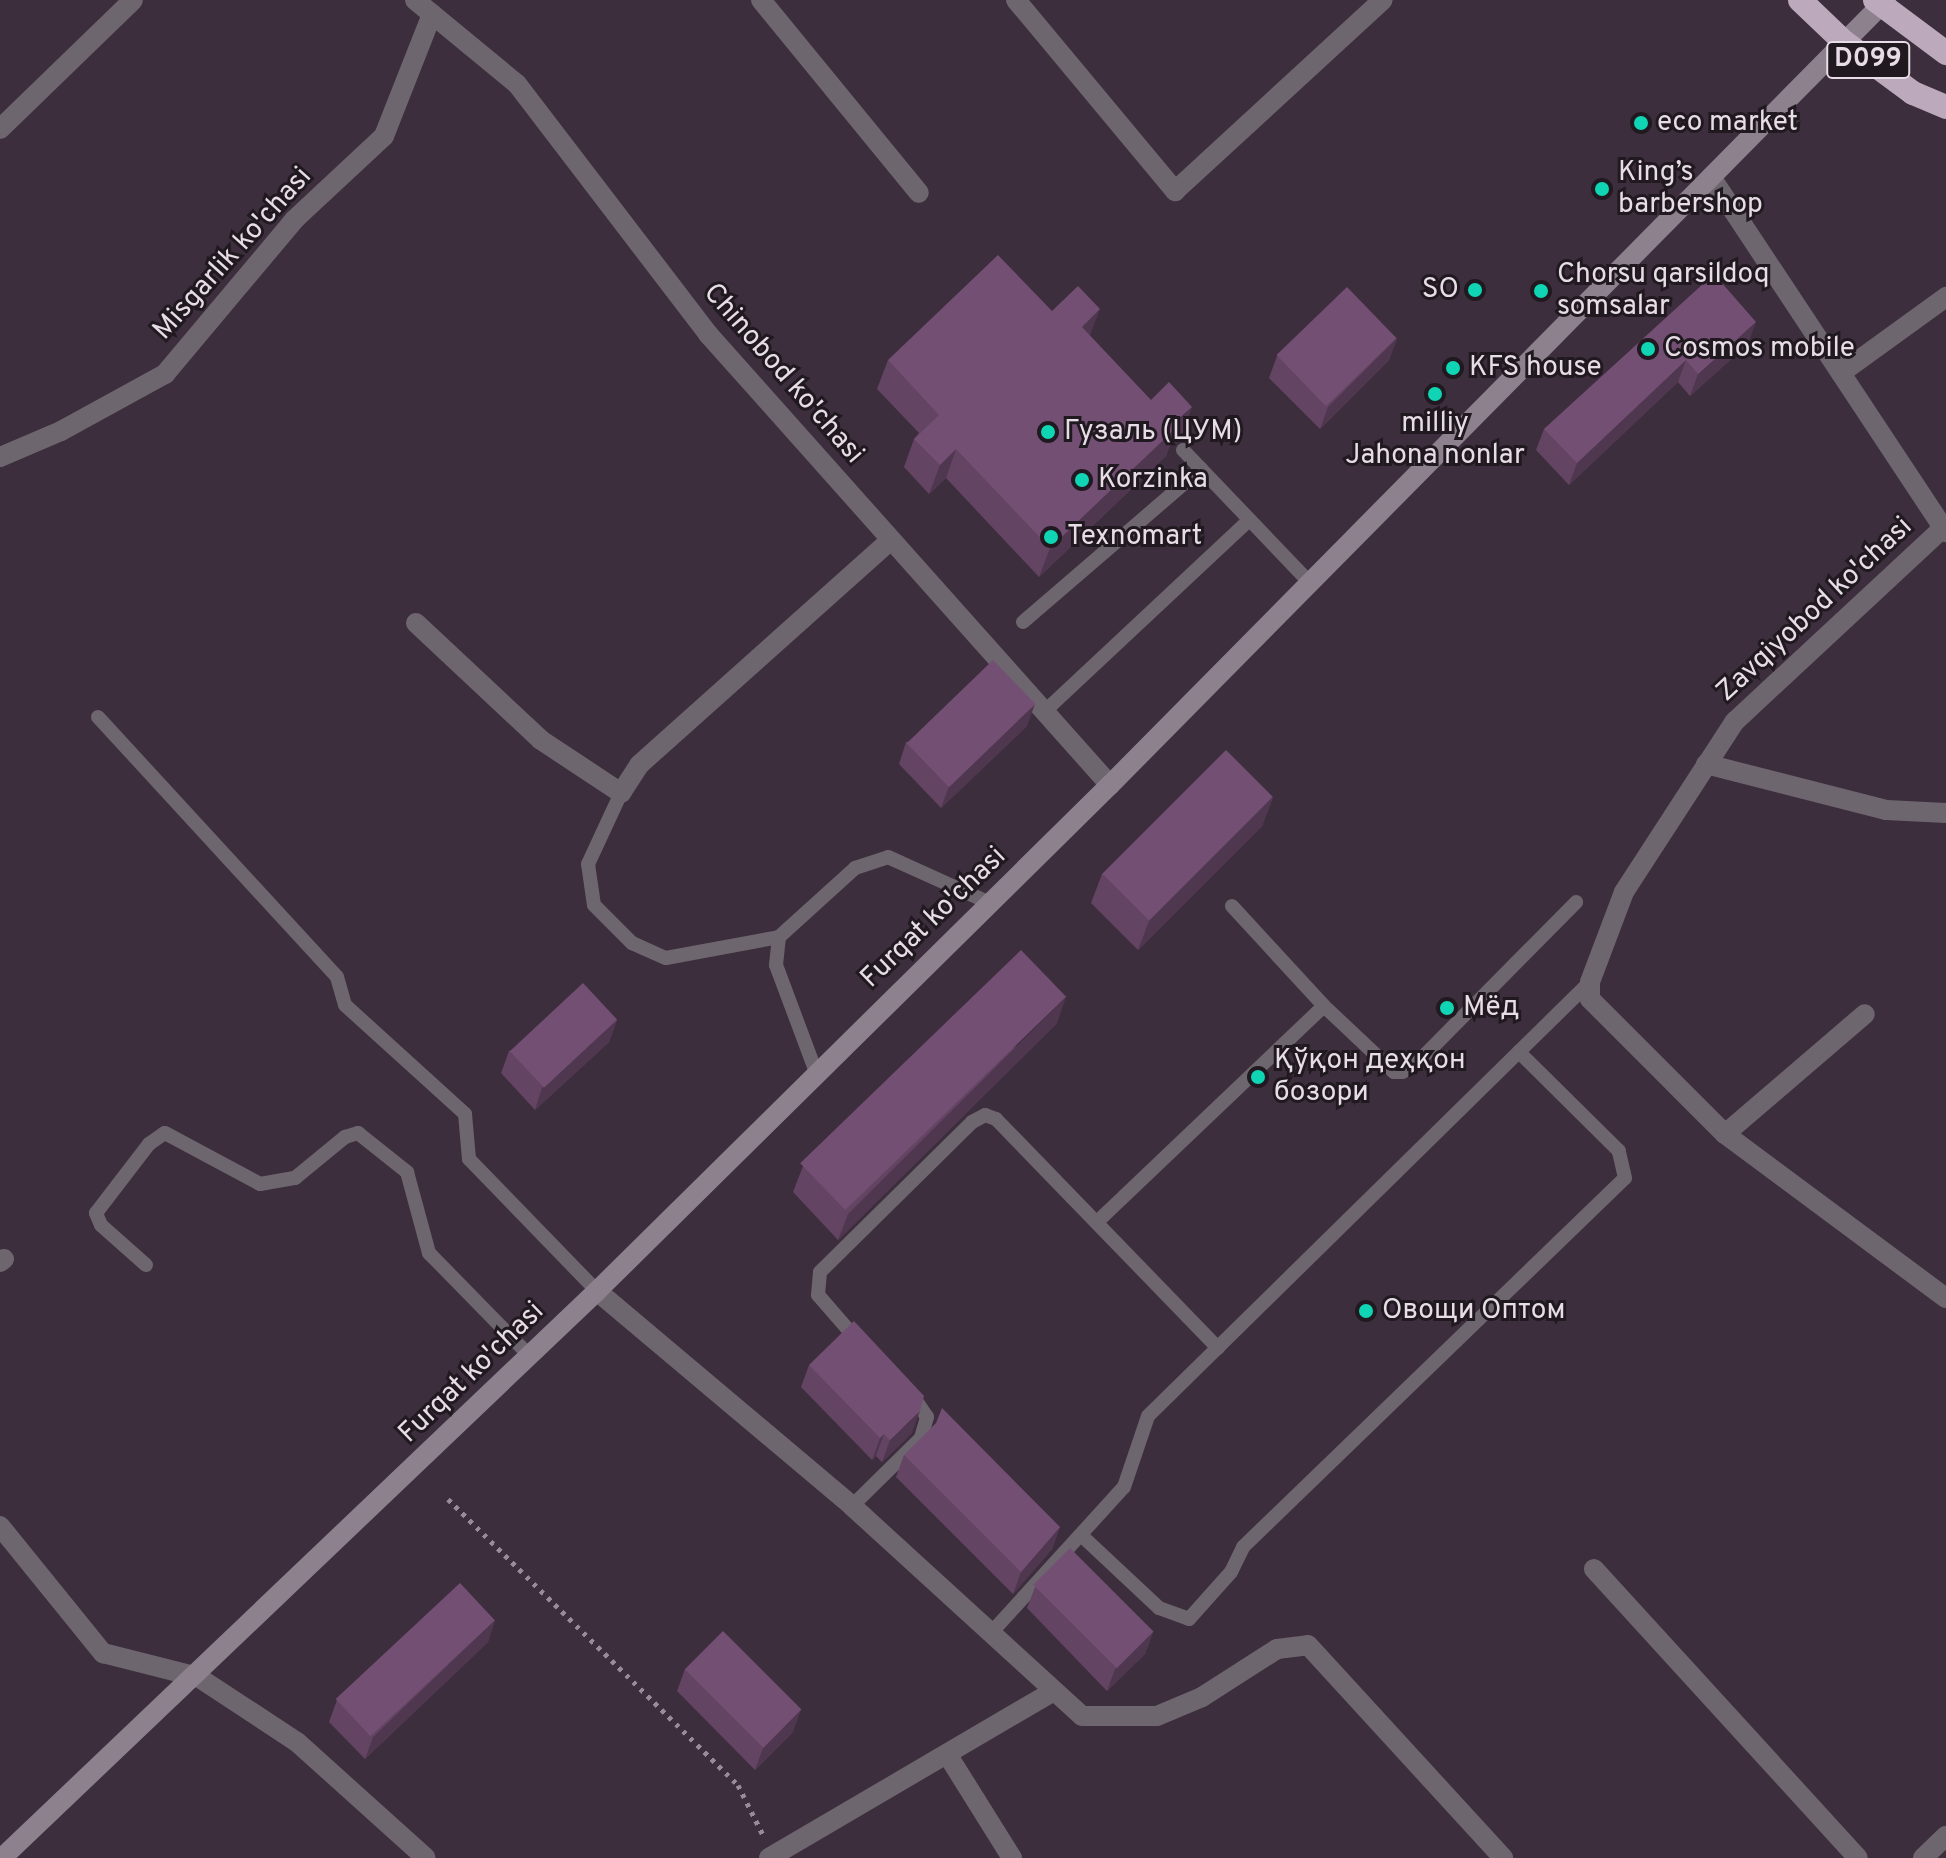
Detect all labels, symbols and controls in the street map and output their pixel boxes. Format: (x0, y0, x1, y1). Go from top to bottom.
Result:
road number: D099 (1826, 38, 1910, 82)
place label: eco market (1657, 106, 1798, 140)
marker: eco market (1632, 114, 1650, 132)
place label: King’s barbershop (1618, 156, 1763, 222)
street label: Misgarlik ko'chasi (147, 161, 319, 347)
marker: King’s barbershop (1593, 180, 1611, 198)
place label: Chorsu qarsildoq somsalar (1557, 258, 1769, 324)
place label: SO (1422, 273, 1459, 307)
street label: Chinobod ko'chasi (696, 277, 870, 471)
marker: SO (1466, 281, 1484, 299)
marker: Chorsu qarsildoq somsalar (1532, 282, 1550, 300)
place label: Cosmos mobile (1664, 332, 1855, 366)
marker: Cosmos mobile (1639, 340, 1657, 358)
place label: KFS house (1469, 351, 1601, 385)
marker: KFS house (1444, 359, 1462, 377)
marker: milliy Jahona nonlar (1426, 385, 1444, 403)
place label: milliy Jahona nonlar (1345, 407, 1525, 473)
place label: Гузаль (ЦУМ) (1064, 415, 1242, 449)
marker: Гузаль (ЦУМ) (1039, 423, 1057, 441)
place label: Korzinka (1098, 463, 1208, 497)
marker: Korzinka (1073, 471, 1091, 489)
street label: Zavqiyobod ko'chasi (1710, 511, 1920, 709)
place label: Texnomart (1067, 520, 1202, 554)
marker: Texnomart (1042, 528, 1060, 546)
street label: Furqat ko'chasi (854, 840, 1014, 996)
place label: Мёд (1463, 991, 1519, 1025)
marker: Мёд (1438, 999, 1456, 1017)
place label: Қўқон деҳқон бозори (1274, 1044, 1466, 1110)
marker: Қўқон деҳқон бозори (1249, 1068, 1267, 1086)
place label: Овощи Оптом (1382, 1294, 1566, 1328)
street label: Furqat ko'chasi (392, 1295, 552, 1451)
marker: Овощи Оптом (1357, 1302, 1375, 1320)

